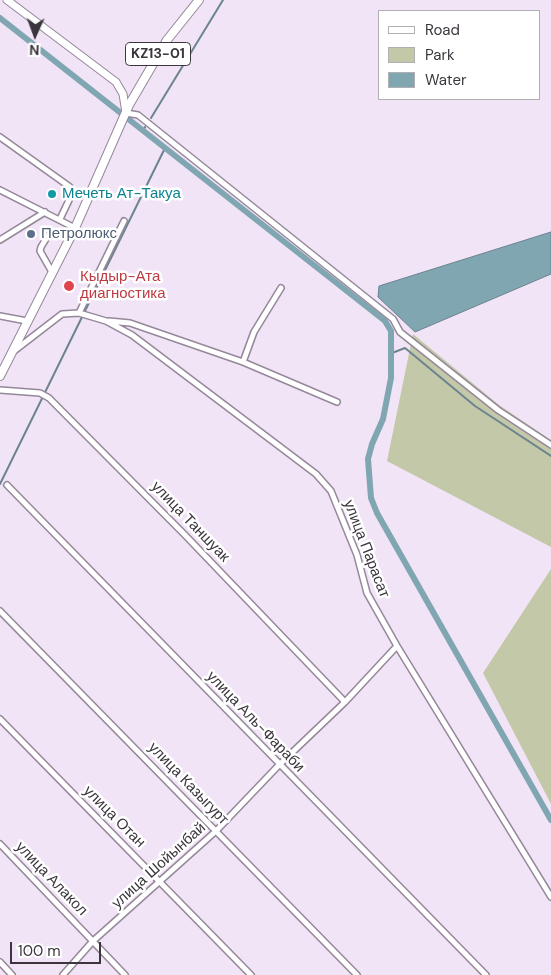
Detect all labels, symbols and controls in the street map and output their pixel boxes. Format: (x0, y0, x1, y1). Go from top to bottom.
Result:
north arrow (10, 10, 60, 60)
legend (378, 10, 541, 100)
text: Road (425, 20, 460, 40)
text: N (29, 41, 40, 59)
road number: KZ13-01 (126, 42, 190, 66)
text: Park (425, 45, 455, 65)
text: Water (425, 70, 466, 90)
place label: Мечеть Ат-Такуа (62, 185, 181, 203)
marker: Мечеть Ат-Такуа (46, 188, 58, 200)
place label: Петролюкс (41, 225, 117, 243)
marker: Петролюкс (25, 228, 37, 240)
place label: Кыдыр-Ата диагностика (80, 268, 166, 303)
marker: Кыдыр-Ата диагностика (62, 279, 76, 293)
street label: улица Таншуак (147, 478, 233, 566)
street label: улица Парасат (339, 498, 393, 600)
street label: улица Аль-Фараби (202, 668, 308, 776)
street label: улица Казыгурт (144, 739, 232, 829)
street label: улица Отан (79, 782, 149, 852)
street label: улица Шойынбай (108, 819, 210, 913)
street label: улица Алакол (11, 838, 91, 920)
scale bar (12, 932, 104, 964)
text: 100 m (18, 941, 61, 961)

